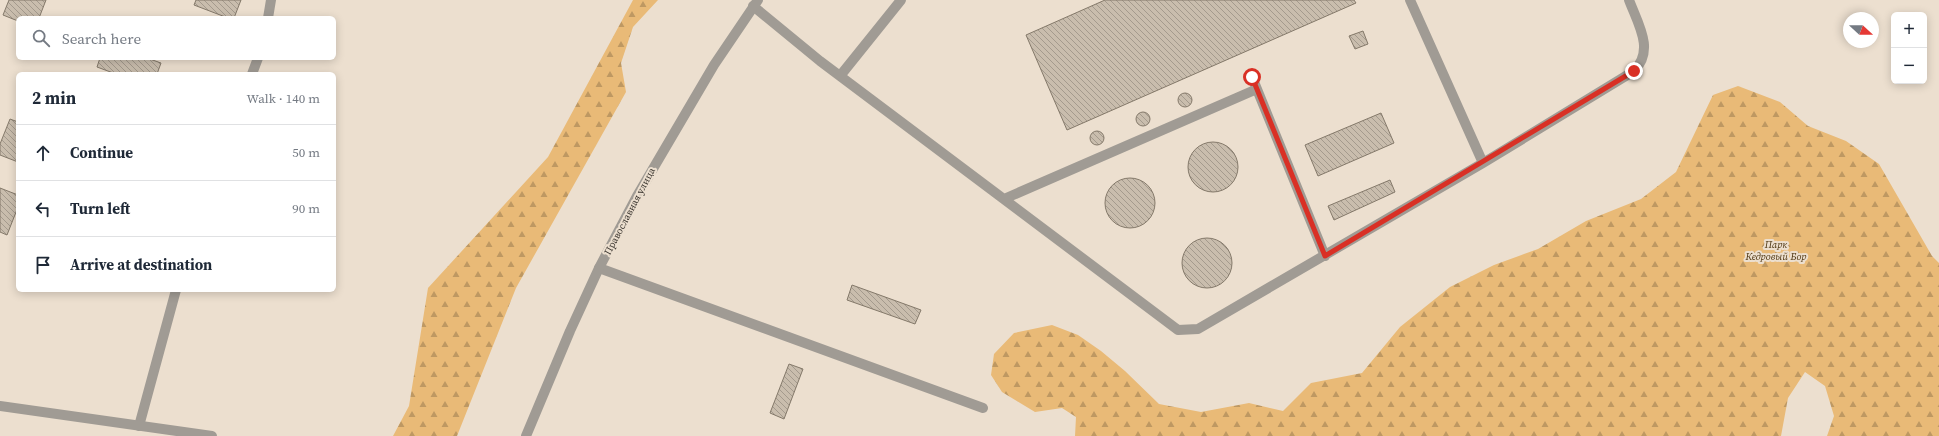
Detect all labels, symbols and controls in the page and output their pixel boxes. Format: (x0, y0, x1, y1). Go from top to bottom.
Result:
north arrow (1843, 12, 1879, 48)
map controls (1891, 12, 1927, 84)
button: + (1891, 12, 1927, 48)
search box (16, 16, 336, 60)
icon: search (30, 27, 52, 49)
text: Search here (62, 28, 141, 49)
button: − (1891, 48, 1927, 84)
route end (1625, 62, 1643, 80)
route start (1243, 68, 1261, 86)
text: 2 min (32, 86, 76, 110)
text: Walk · 140 m (247, 90, 320, 107)
icon: ahead (32, 142, 54, 164)
text: Continue (70, 142, 133, 163)
text: 50 m (292, 144, 320, 161)
street label: Православная улица (601, 165, 658, 257)
icon: left (32, 198, 54, 220)
text: Turn left (70, 198, 130, 219)
text: 90 m (292, 200, 320, 217)
park label: Парк Кедровый Бор (1745, 238, 1806, 263)
icon: arrive (32, 254, 54, 276)
text: Arrive at destination (70, 254, 212, 275)

